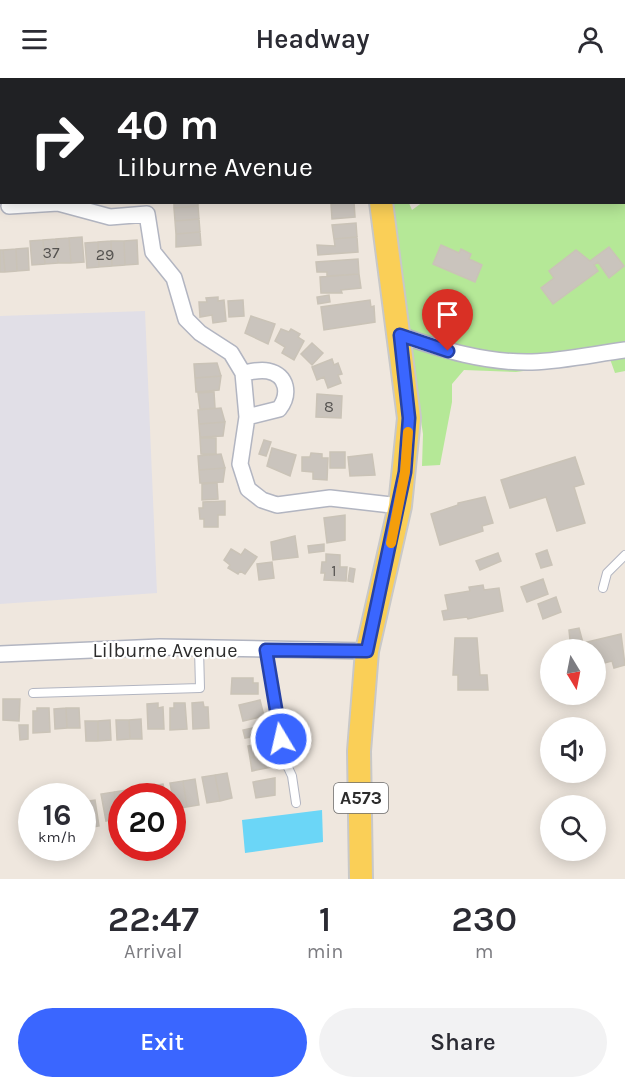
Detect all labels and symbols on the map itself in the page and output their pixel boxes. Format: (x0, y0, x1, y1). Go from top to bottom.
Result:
house number: 37 (43, 243, 60, 262)
house number: 29 (96, 245, 114, 264)
pin (422, 289, 473, 351)
house number: 8 (324, 397, 334, 416)
house number: 1 (331, 561, 337, 580)
street label: Lilburne Avenue (92, 639, 238, 662)
north arrow (540, 639, 606, 705)
position arrow (249, 707, 313, 771)
speed limit sign: 20 (108, 783, 186, 861)
road number: A573 (334, 783, 388, 813)

